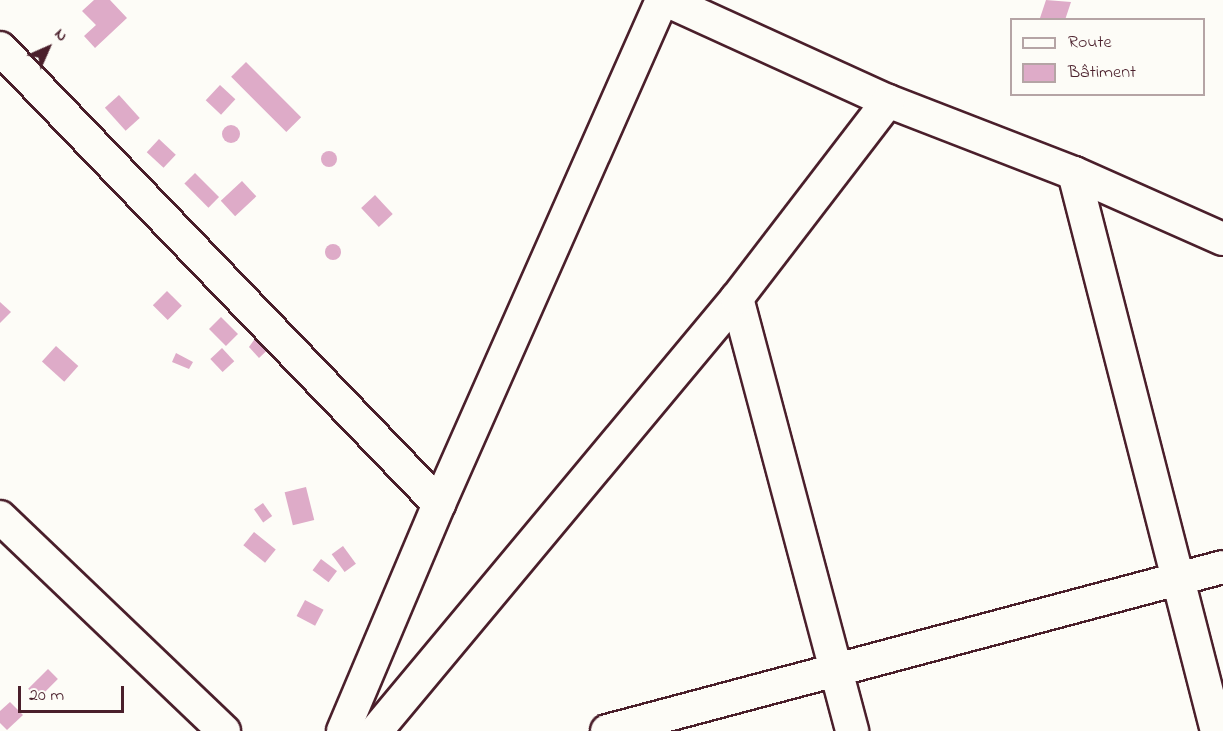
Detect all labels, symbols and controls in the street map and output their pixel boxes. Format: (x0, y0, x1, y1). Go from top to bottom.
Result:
north arrow (18, 18, 78, 78)
legend (1010, 18, 1205, 96)
text: N (48, 23, 73, 48)
text: Route (1068, 30, 1112, 56)
text: Bâtiment (1068, 60, 1136, 86)
scale bar (21, 674, 128, 712)
text: 20 m (29, 683, 64, 709)

